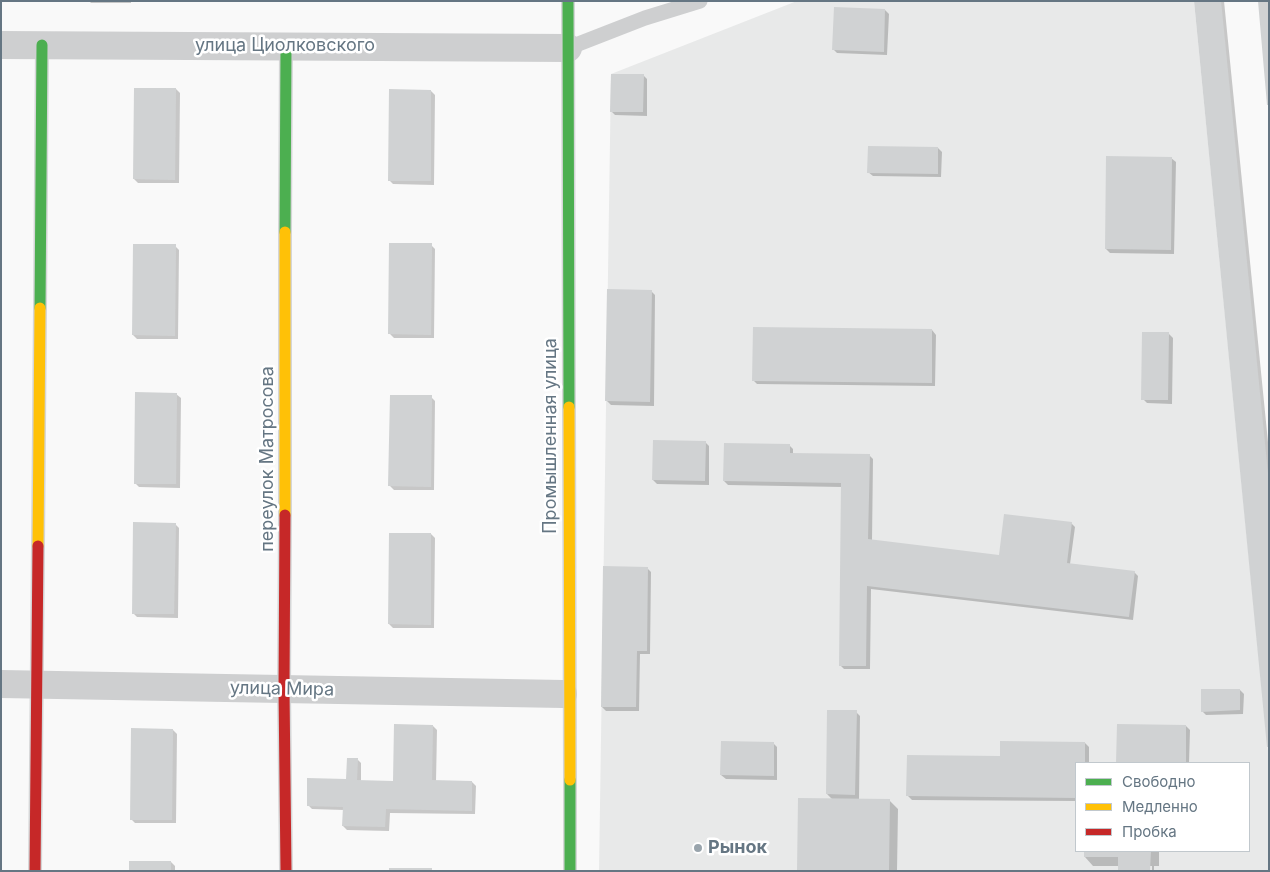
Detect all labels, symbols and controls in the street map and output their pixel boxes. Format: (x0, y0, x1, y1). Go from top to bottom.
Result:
street label: улица Циолковского (195, 35, 375, 57)
street label: Промышленная улица (540, 338, 562, 534)
street label: переулок Матросова (257, 366, 279, 552)
street label: улица Мира (230, 677, 334, 701)
legend (1075, 762, 1250, 852)
text: Свободно (1122, 772, 1196, 791)
text: Медленно (1122, 797, 1198, 816)
text: Пробка (1122, 822, 1177, 841)
place label: Рынок (708, 837, 767, 859)
marker: Рынок (692, 842, 704, 854)

